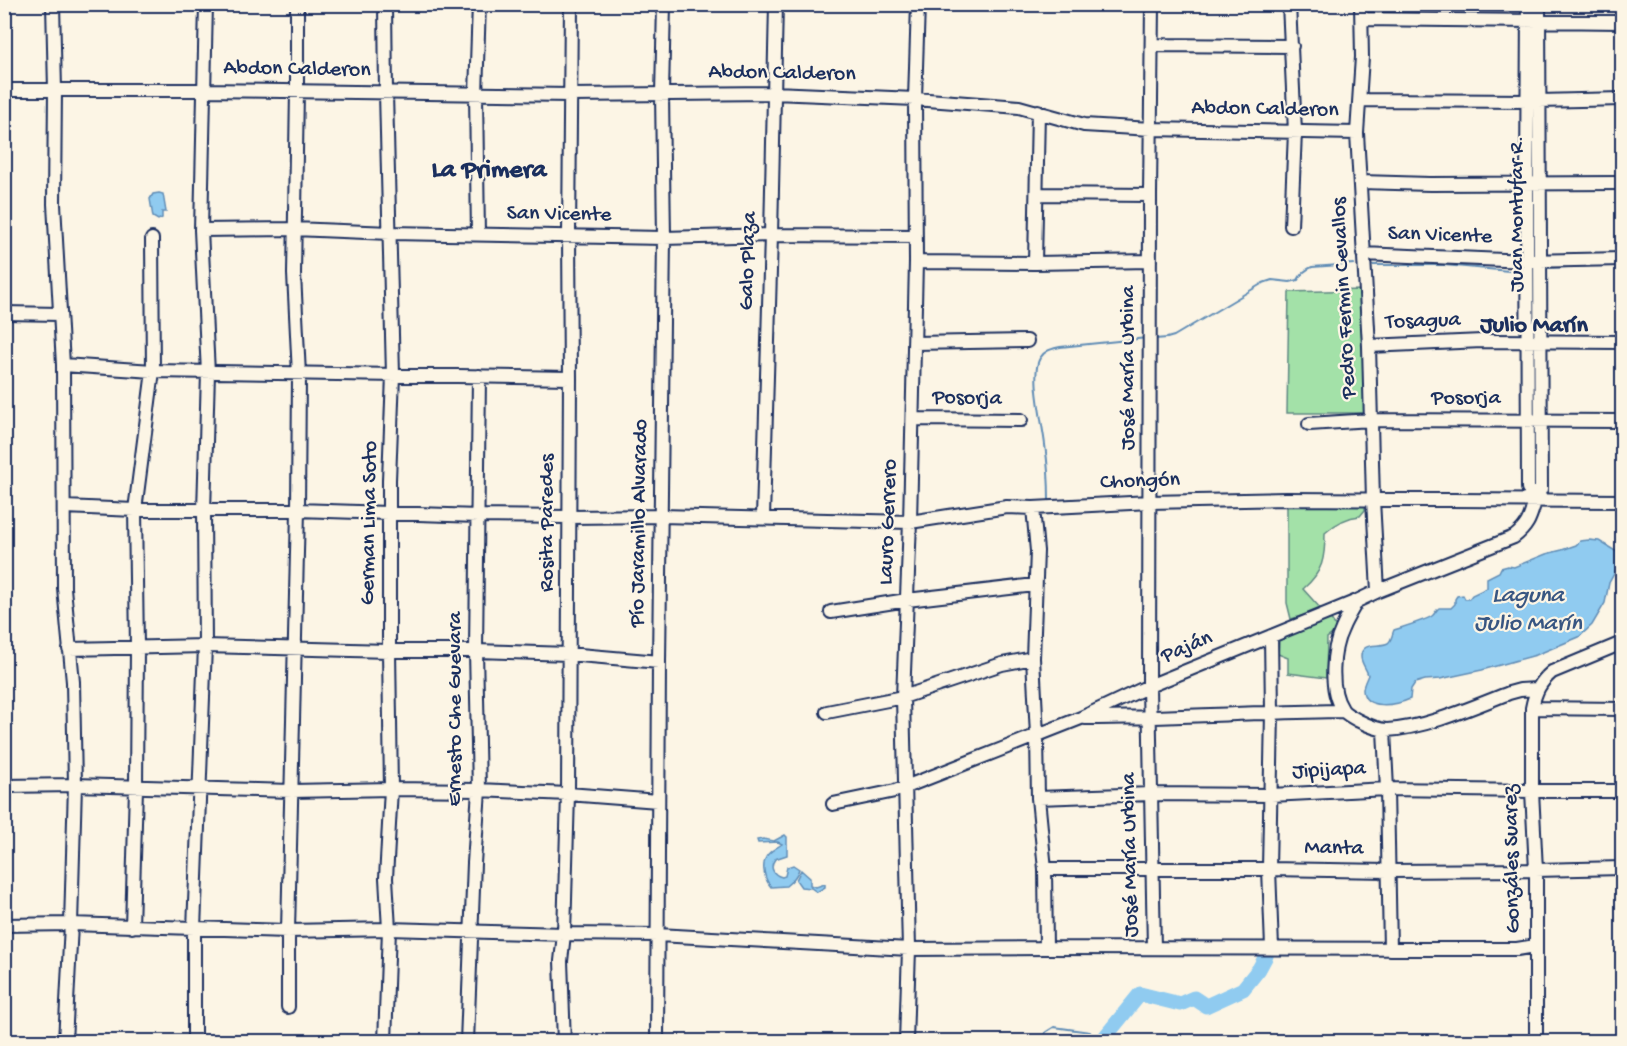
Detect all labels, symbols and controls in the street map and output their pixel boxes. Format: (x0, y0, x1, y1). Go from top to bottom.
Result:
street label: Abdon Calderon (223, 56, 371, 84)
street label: Abdon Calderon (708, 60, 856, 88)
street label: Abdon Calderon (1191, 96, 1339, 124)
street label: Juan Montufar R. (1505, 136, 1531, 292)
district label: La Primera (432, 156, 548, 187)
street label: Pedro Fermin Cevallos (1327, 196, 1363, 400)
street label: San Vicente (506, 201, 612, 229)
street label: Galo Plaza (734, 210, 764, 311)
street label: San Vicente (1387, 221, 1493, 251)
street label: José María Urbina (1116, 285, 1142, 450)
street label: Tosagua (1383, 308, 1462, 336)
district label: Julio Marín (1479, 312, 1588, 341)
street label: Posorja (931, 385, 1003, 413)
street label: Posorja (1430, 386, 1502, 412)
street label: Pío Jaramillo Alvarado (625, 419, 655, 628)
street label: German Lima Soto (356, 441, 384, 605)
street label: Rosita Paredes (535, 453, 561, 592)
street label: Lauro Gerrero (874, 458, 904, 586)
street label: Chongón (1100, 468, 1181, 496)
water label: Laguna Julio Marín (1474, 582, 1582, 639)
street label: Ernesto Che Guevara (443, 611, 469, 806)
street label: Paján (1156, 625, 1217, 671)
street label: Jipijapa (1292, 756, 1367, 786)
street label: José María Urbina (1117, 772, 1145, 938)
street label: Gonzáles Suarez (1499, 783, 1527, 934)
street label: Manta (1304, 835, 1365, 863)

